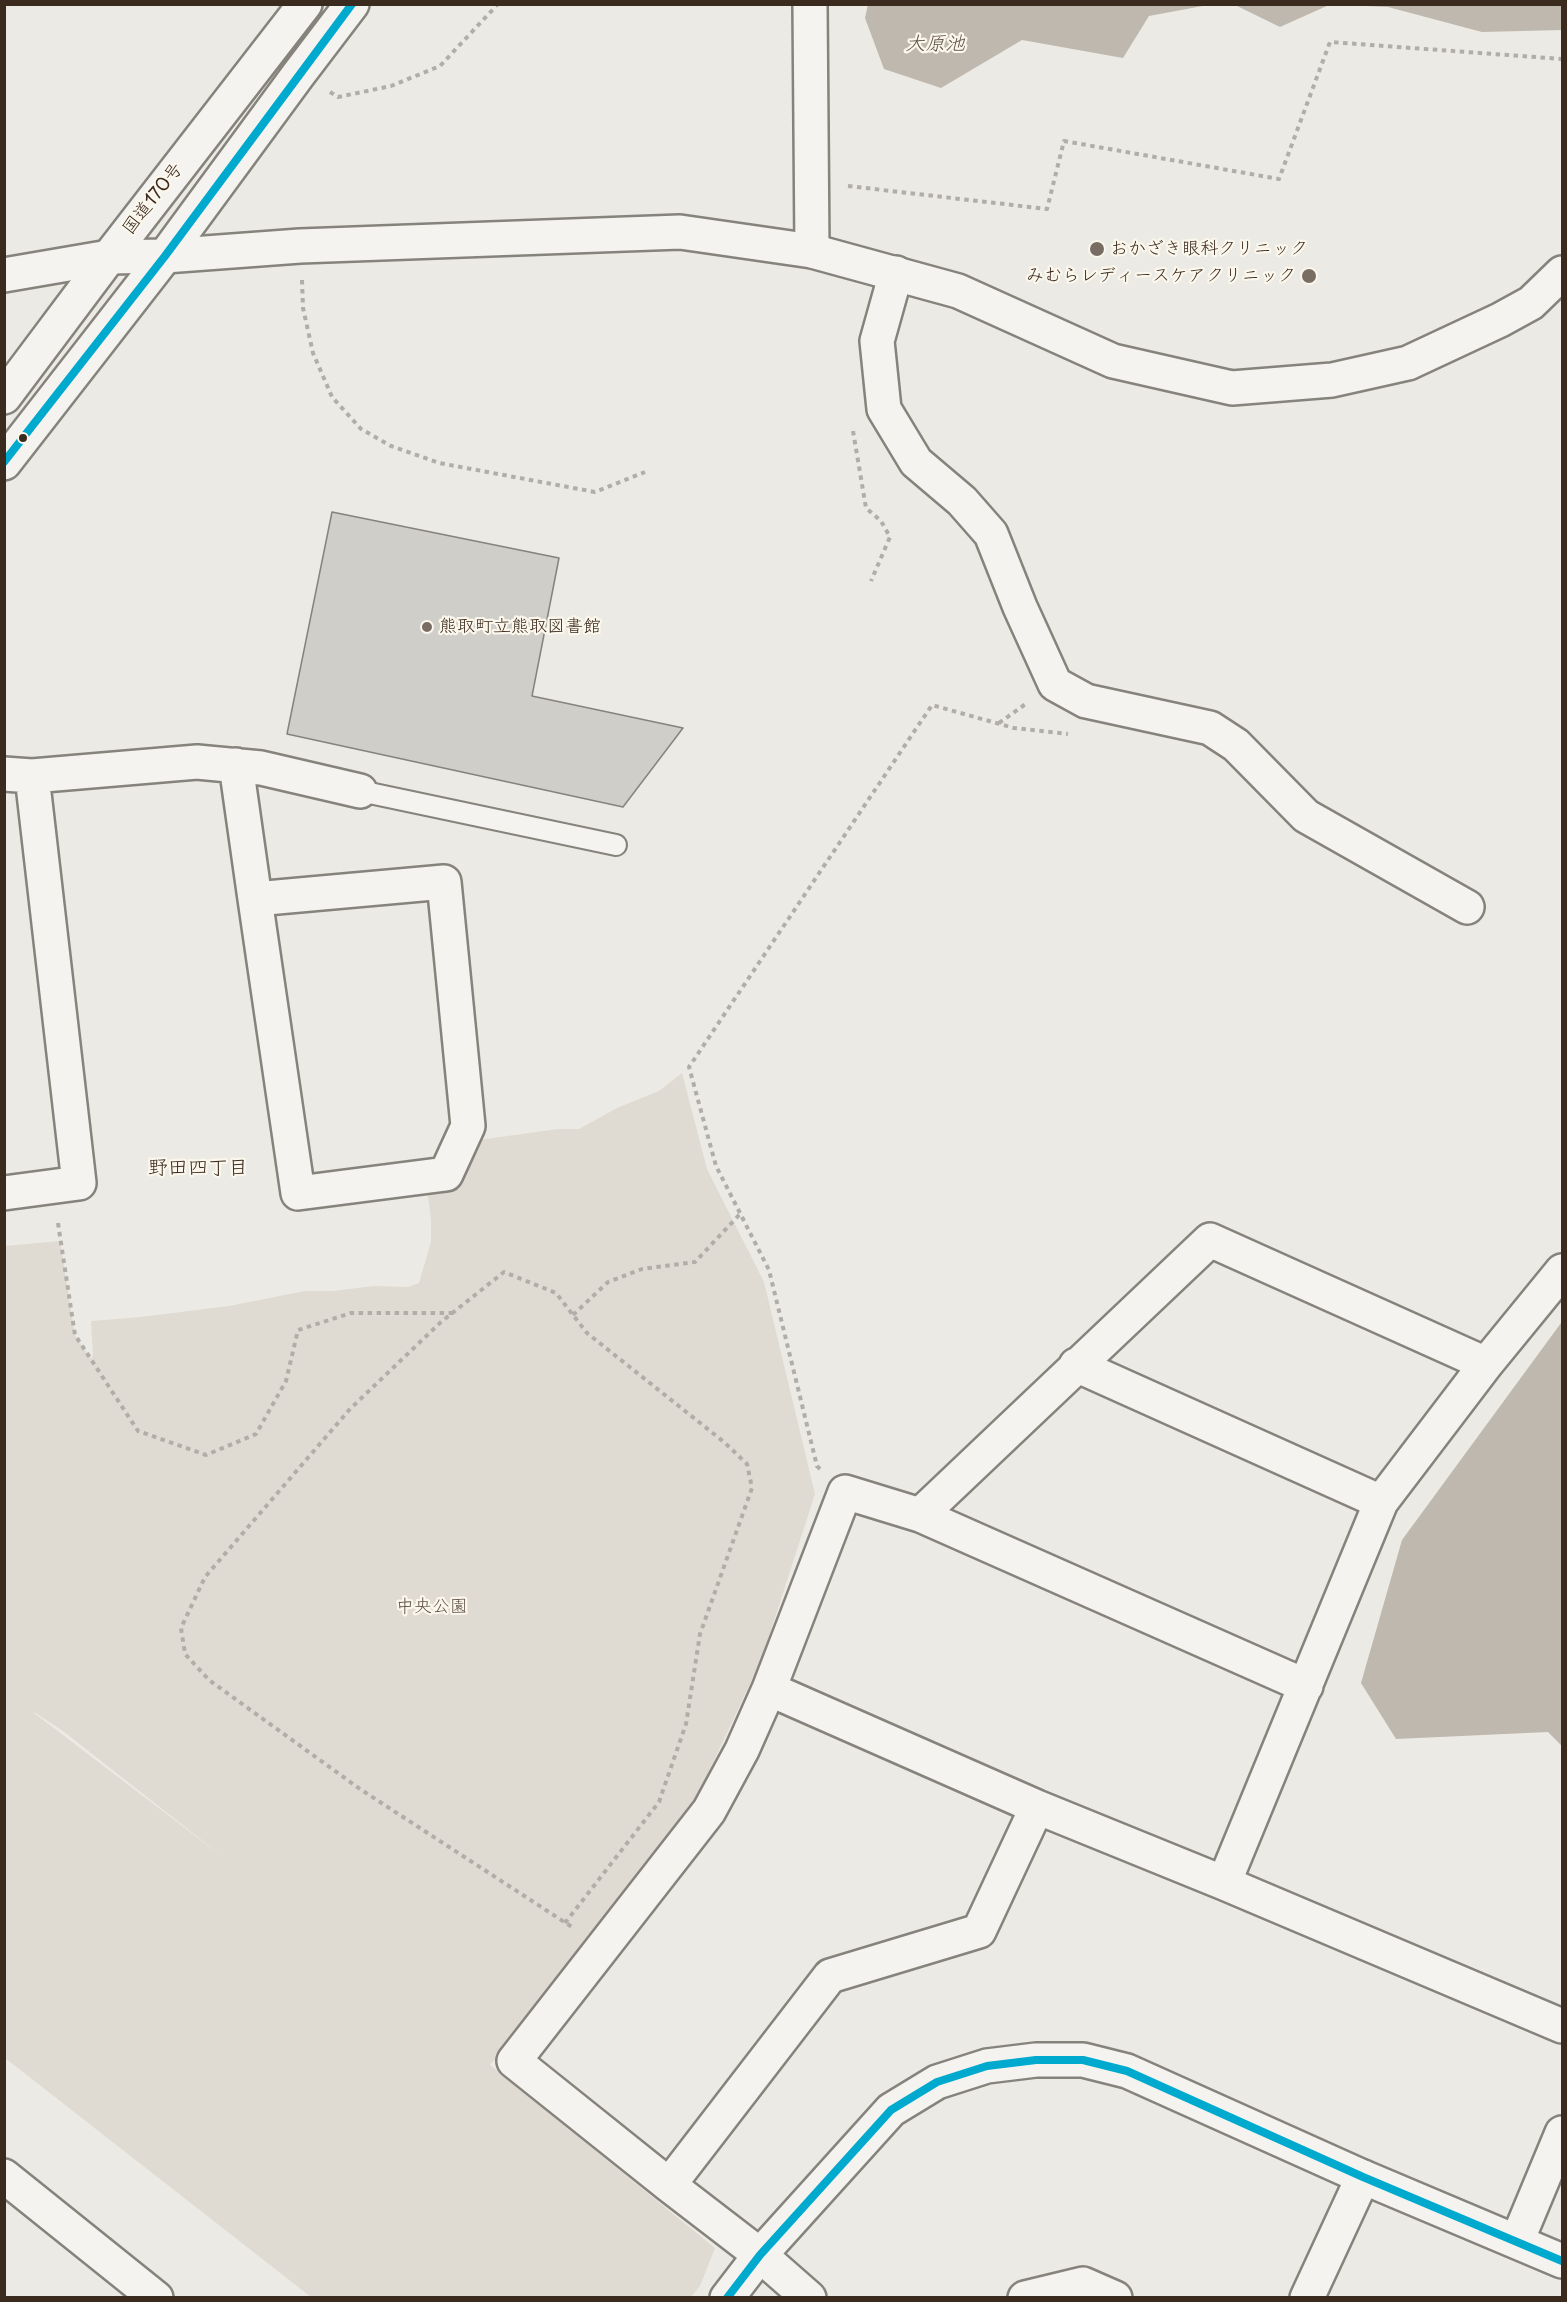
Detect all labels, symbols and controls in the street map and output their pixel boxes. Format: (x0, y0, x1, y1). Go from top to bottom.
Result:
water label: 大原池 (905, 32, 965, 56)
street label: 国道170号 (118, 159, 188, 239)
place label: おかざき眼科クリニック (1110, 238, 1308, 260)
marker: おかざき眼科クリニック (1088, 240, 1106, 258)
place label: みむらレディースケアクリニック (1026, 265, 1296, 287)
marker: みむらレディースケアクリニック (1300, 267, 1318, 285)
unlabelled marker (17, 432, 29, 444)
place label: 熊取町立熊取図書館 (439, 616, 601, 638)
marker: 熊取町立熊取図書館 (420, 620, 434, 634)
district label: 野田四丁目 (148, 1156, 248, 1180)
park label: 中央公園 (396, 1596, 468, 1618)

